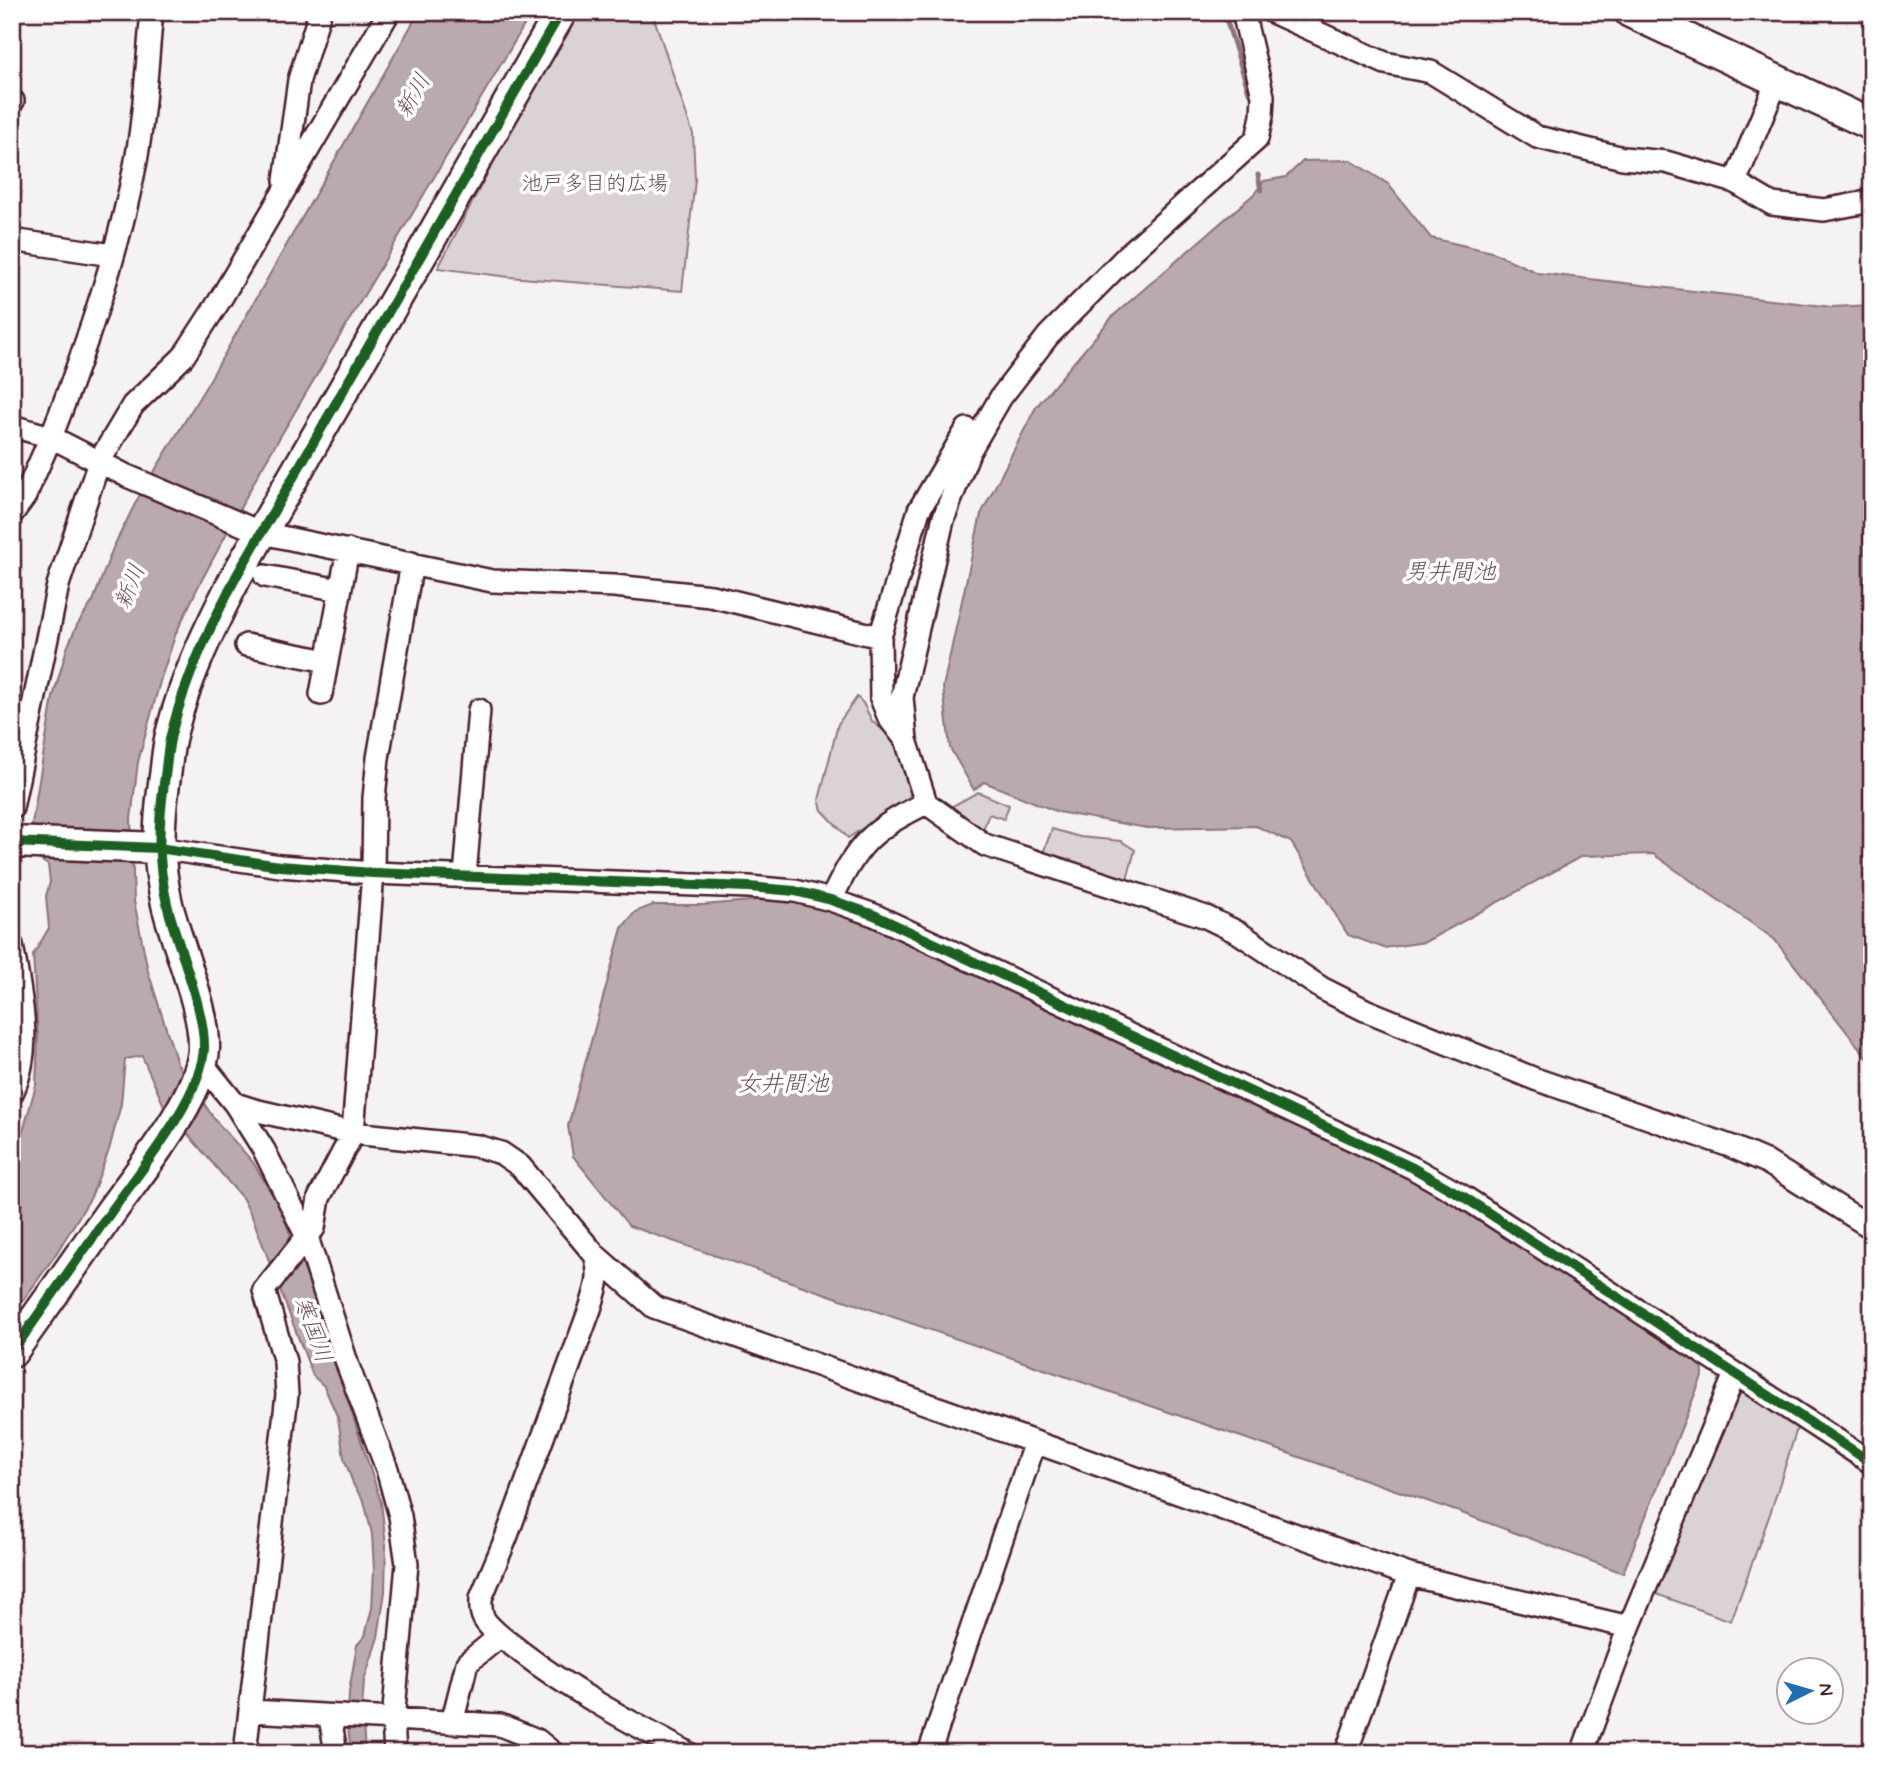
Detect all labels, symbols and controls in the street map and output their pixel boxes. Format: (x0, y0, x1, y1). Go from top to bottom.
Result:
water label: 新川 (390, 69, 438, 123)
park label: 池戸多目的広場 (522, 170, 669, 198)
water label: 男井間池 (1404, 558, 1497, 588)
water label: 新川 (108, 560, 154, 614)
water label: 女井間池 (737, 1070, 830, 1100)
water label: 寒国川 (286, 1292, 338, 1368)
north arrow (1776, 1656, 1846, 1726)
text: N (1812, 1682, 1838, 1697)

